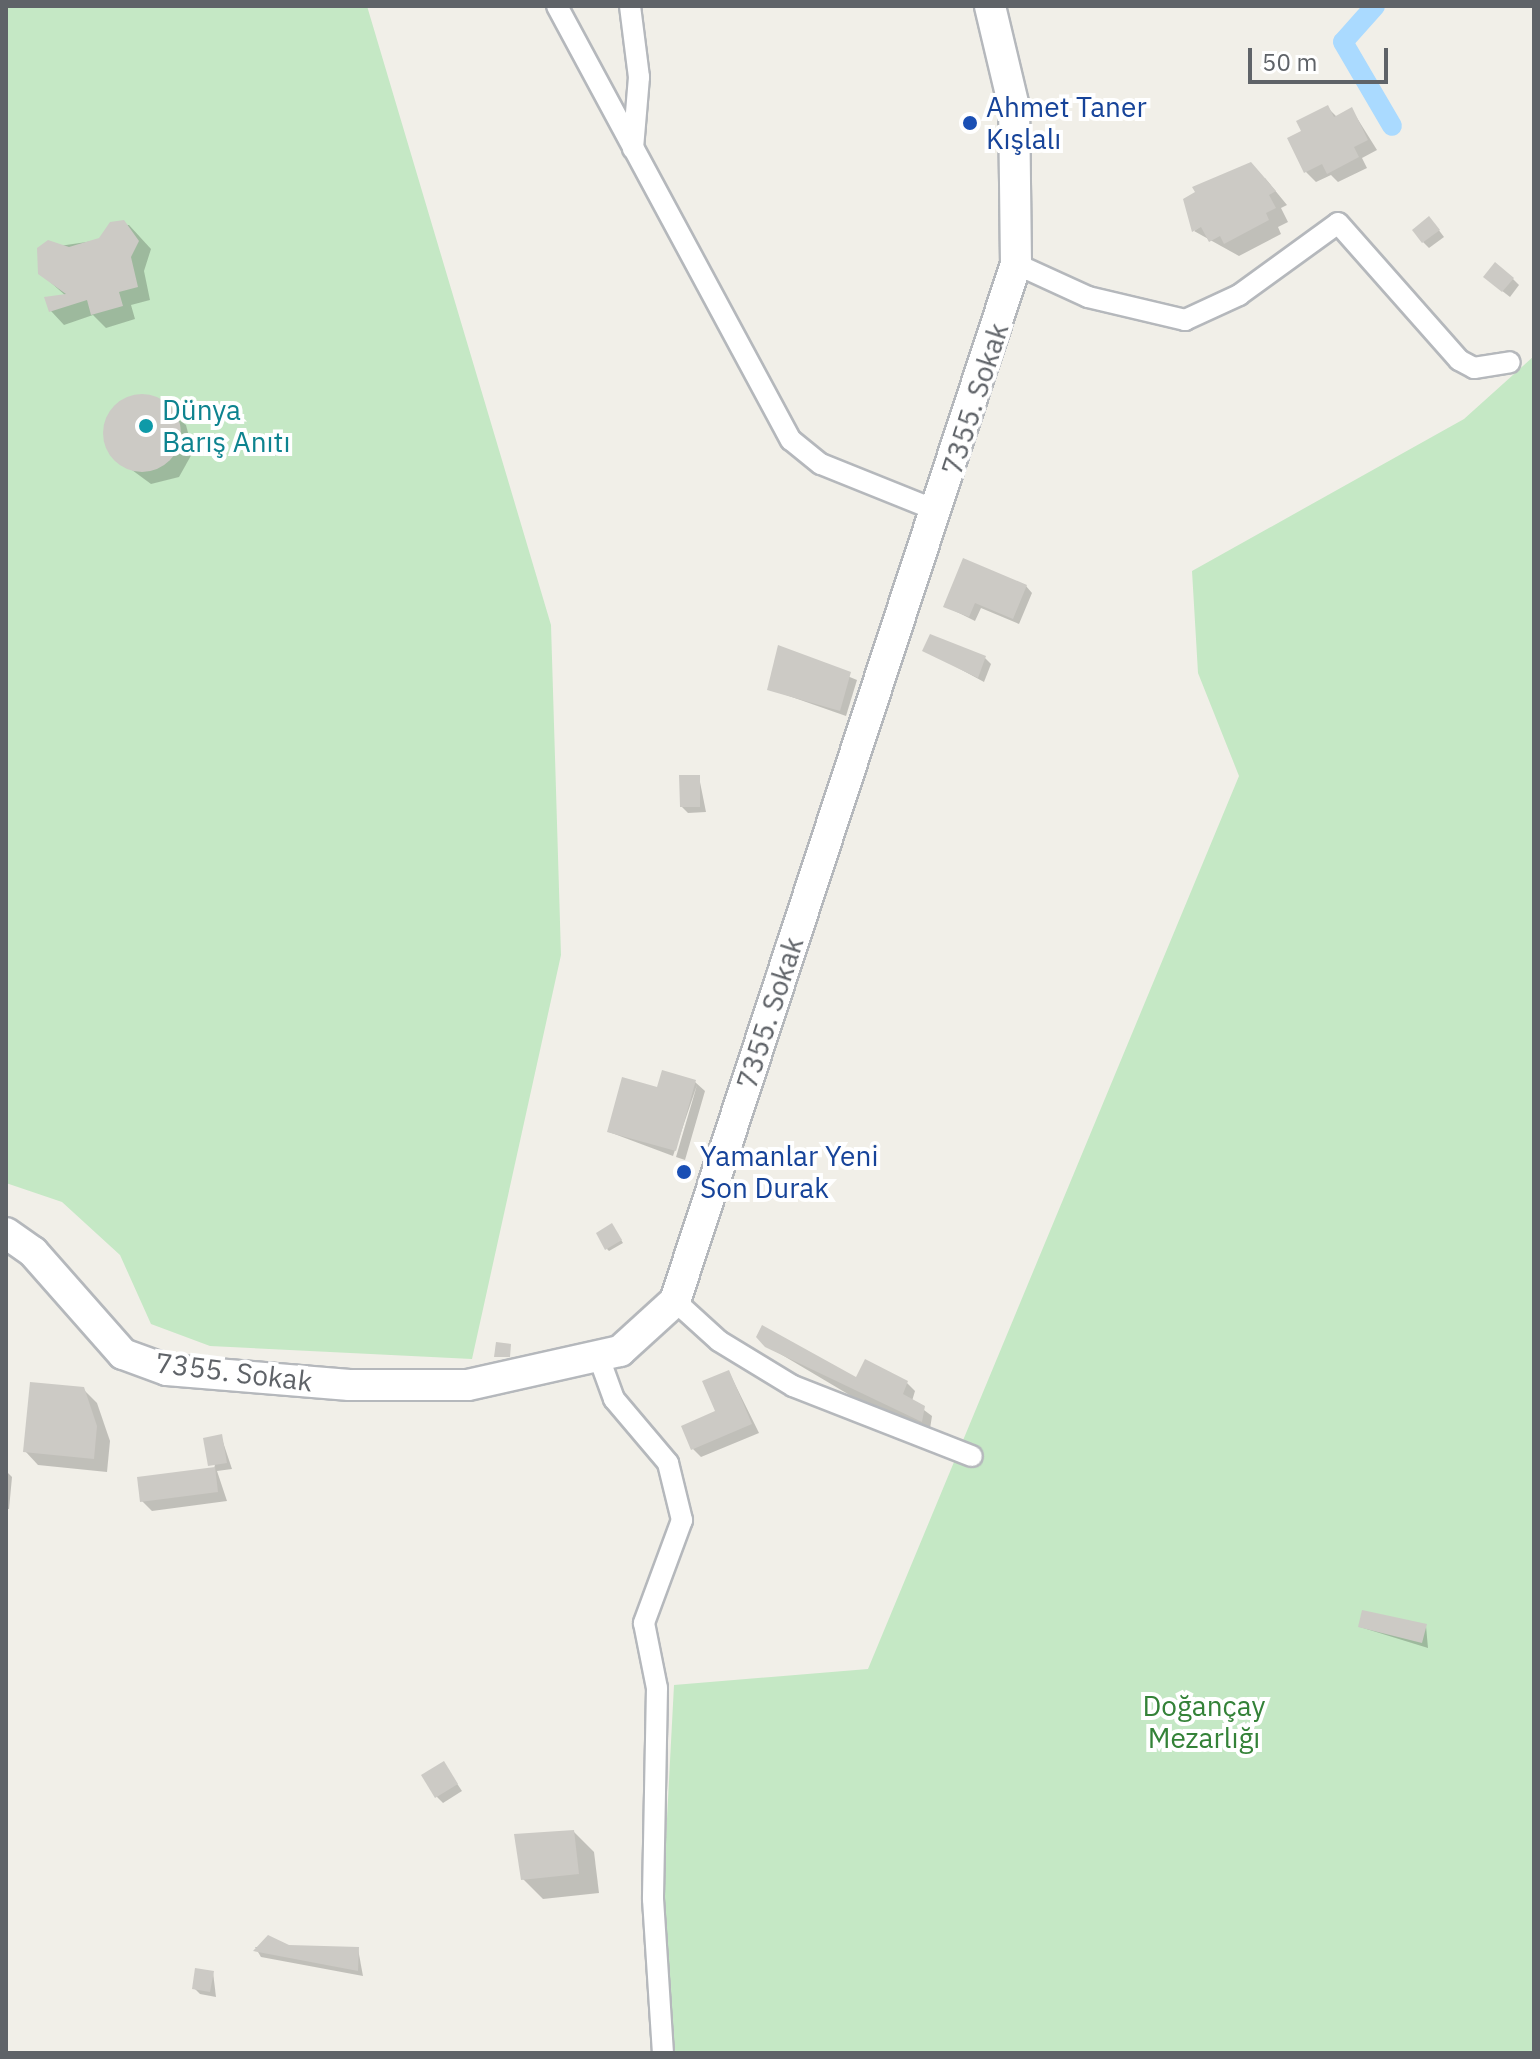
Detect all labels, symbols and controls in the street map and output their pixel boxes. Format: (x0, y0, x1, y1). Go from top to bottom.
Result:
scale bar (1252, 32, 1392, 82)
text: 50 m (1262, 46, 1317, 78)
place label: Ahmet Taner Kışlalı (986, 90, 1147, 156)
marker: Ahmet Taner Kışlalı (961, 114, 979, 132)
street label: 7355. Sokak (935, 319, 1015, 479)
place label: Dünya Barış Anıtı (162, 393, 290, 459)
marker: Dünya Barış Anıtı (137, 417, 155, 435)
street label: 7355. Sokak (730, 933, 810, 1093)
place label: Yamanlar Yeni Son Durak (700, 1139, 878, 1205)
marker: Yamanlar Yeni Son Durak (675, 1163, 693, 1181)
street label: 7355. Sokak (154, 1346, 314, 1398)
park label: Doğançay Mezarlığı (1143, 1689, 1265, 1755)

